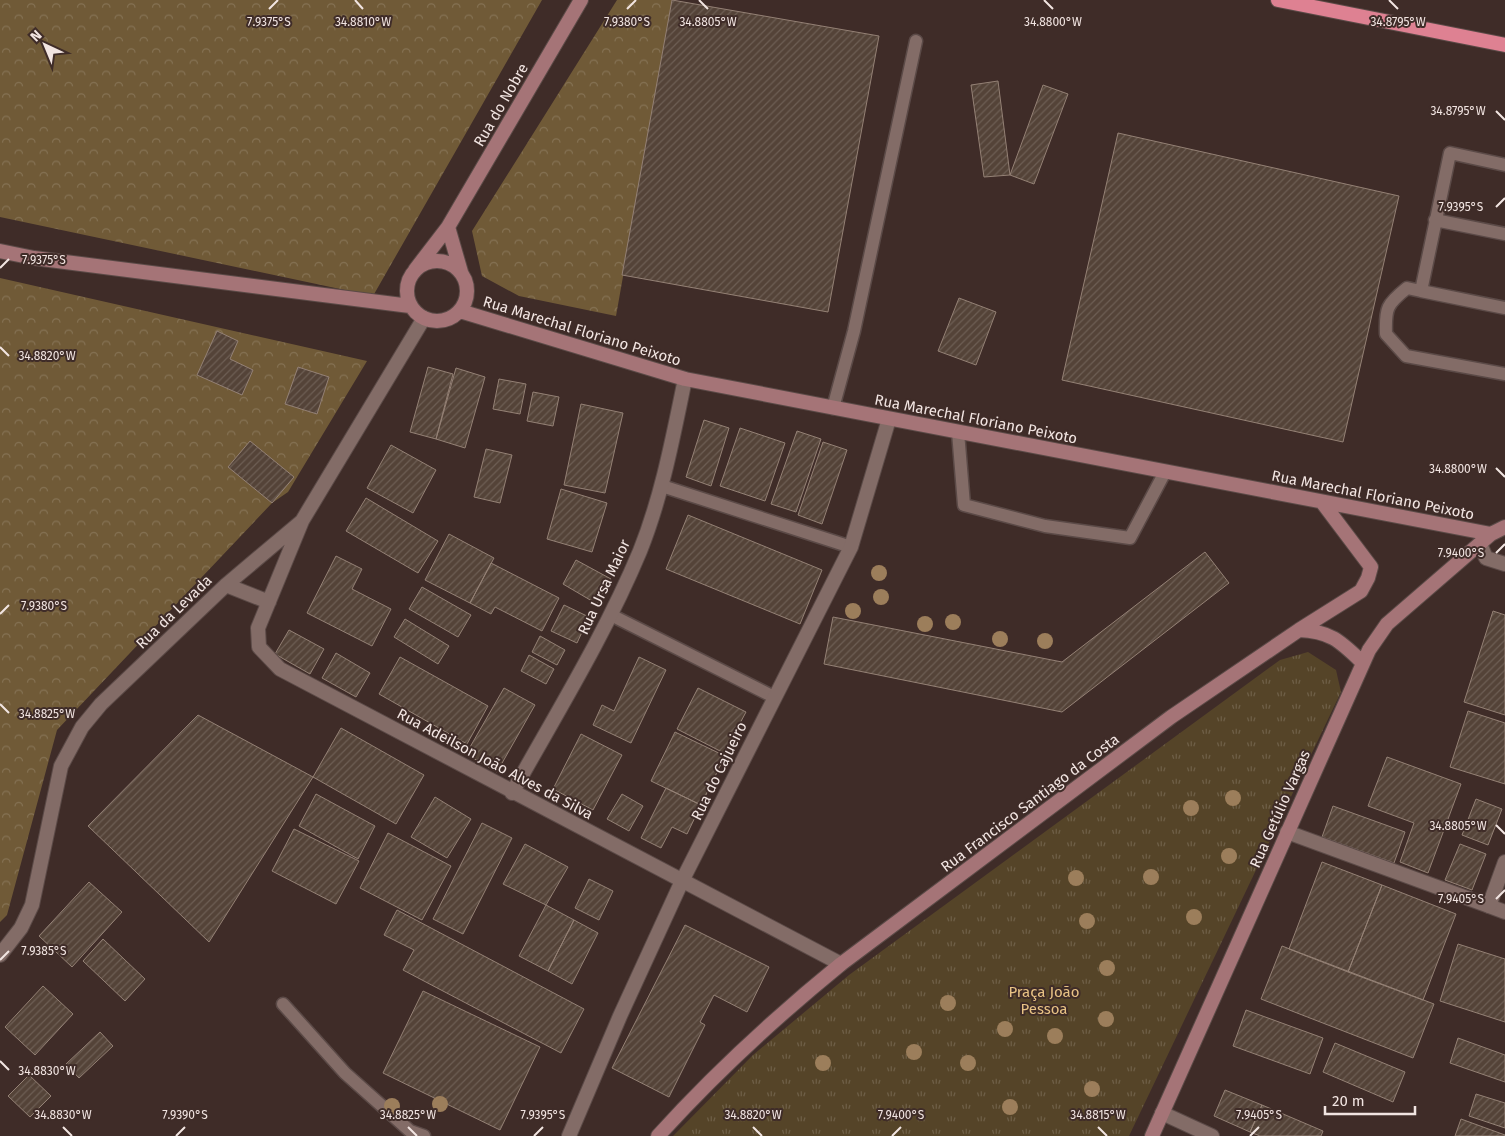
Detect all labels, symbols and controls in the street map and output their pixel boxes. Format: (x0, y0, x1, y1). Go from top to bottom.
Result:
text: 7.9375°S (247, 15, 291, 29)
text: 34.8810°W (335, 15, 391, 29)
text: 7.9380°S (604, 15, 650, 29)
text: 34.8805°W (679, 15, 737, 29)
text: 34.8800°W (1024, 15, 1082, 29)
text: 34.8795°W (1370, 15, 1426, 29)
north arrow (20, 20, 70, 70)
text: N (27, 27, 46, 45)
street label: Rua do Nobre (470, 60, 532, 150)
text: 34.8795°W (1430, 104, 1486, 118)
text: 7.9395°S (1439, 200, 1484, 214)
text: 7.9375°S (22, 253, 66, 267)
street label: Rua Marechal Floriano Peixoto (481, 292, 683, 370)
text: 34.8820°W (18, 349, 76, 363)
street label: Rua Marechal Floriano Peixoto (873, 390, 1079, 448)
text: 34.8800°W (1429, 462, 1487, 476)
street label: Rua Marechal Floriano Peixoto (1270, 466, 1476, 524)
street label: Rua Ursa Maior (574, 536, 634, 637)
text: 7.9400°S (1438, 546, 1485, 560)
street label: Rua da Levada (132, 571, 216, 653)
text: 7.9380°S (21, 599, 67, 613)
street label: Rua Adeilson João Alves da Silva (394, 705, 596, 823)
text: 34.8825°W (19, 707, 75, 721)
street label: Rua do Cajueiro (687, 719, 751, 823)
street label: Rua Francisco Santiago da Costa (937, 730, 1123, 876)
street label: Rua Getúlio Vargas (1246, 747, 1314, 871)
text: 34.8805°W (1429, 819, 1487, 833)
text: 7.9405°S (1438, 892, 1484, 906)
text: 7.9385°S (21, 944, 67, 958)
park label: Praça João Pessoa (1008, 983, 1080, 1018)
text: 34.8830°W (18, 1064, 76, 1078)
scale bar (1325, 1084, 1415, 1116)
text: 20 m (1332, 1092, 1365, 1110)
text: 34.8830°W (34, 1108, 92, 1122)
text: 7.9390°S (162, 1108, 208, 1122)
text: 34.8825°W (380, 1108, 436, 1122)
text: 7.9395°S (521, 1108, 566, 1122)
text: 34.8820°W (724, 1108, 782, 1122)
text: 7.9400°S (878, 1108, 925, 1122)
text: 34.8815°W (1070, 1108, 1126, 1122)
text: 7.9405°S (1236, 1108, 1282, 1122)

